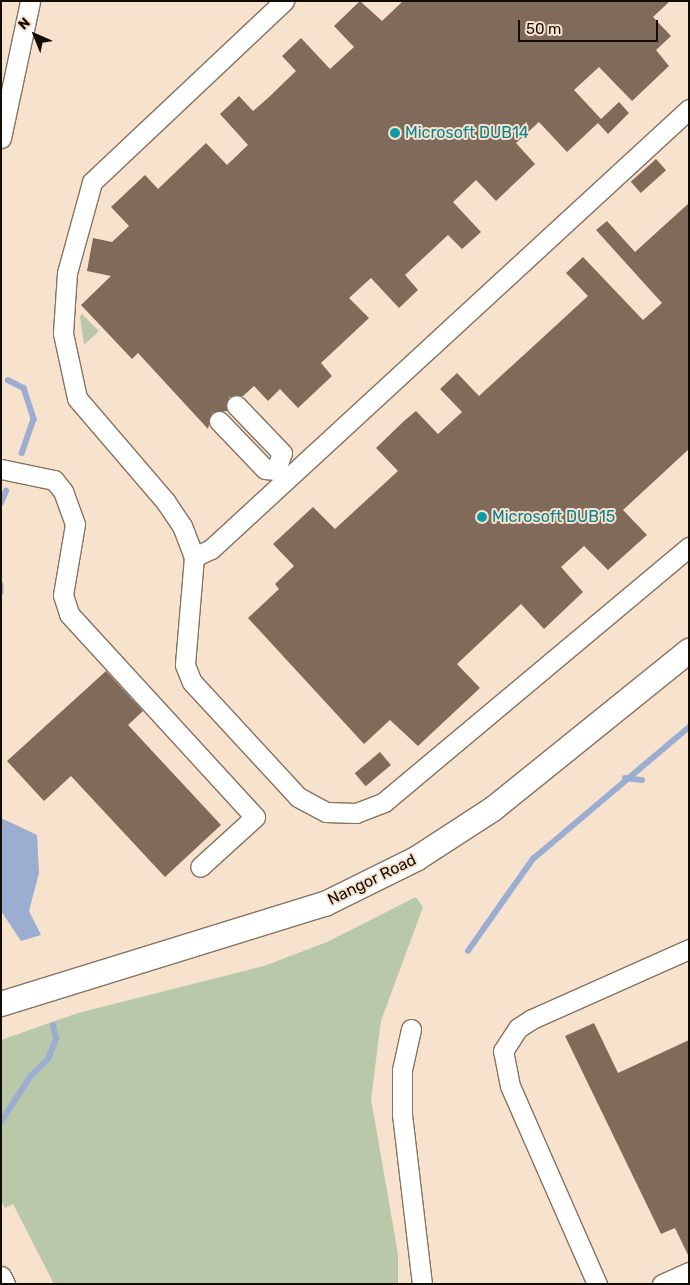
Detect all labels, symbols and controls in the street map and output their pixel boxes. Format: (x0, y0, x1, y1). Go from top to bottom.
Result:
north arrow (10, 10, 60, 60)
scale bar (520, 10, 660, 42)
text: N (15, 14, 34, 33)
text: 50 m (526, 20, 561, 38)
place label: Microsoft DUB14 (405, 123, 529, 143)
marker: Microsoft DUB14 (389, 127, 401, 139)
place label: Microsoft DUB15 (492, 507, 615, 527)
marker: Microsoft DUB15 (476, 511, 488, 523)
street label: Nangor Road (325, 850, 419, 910)

